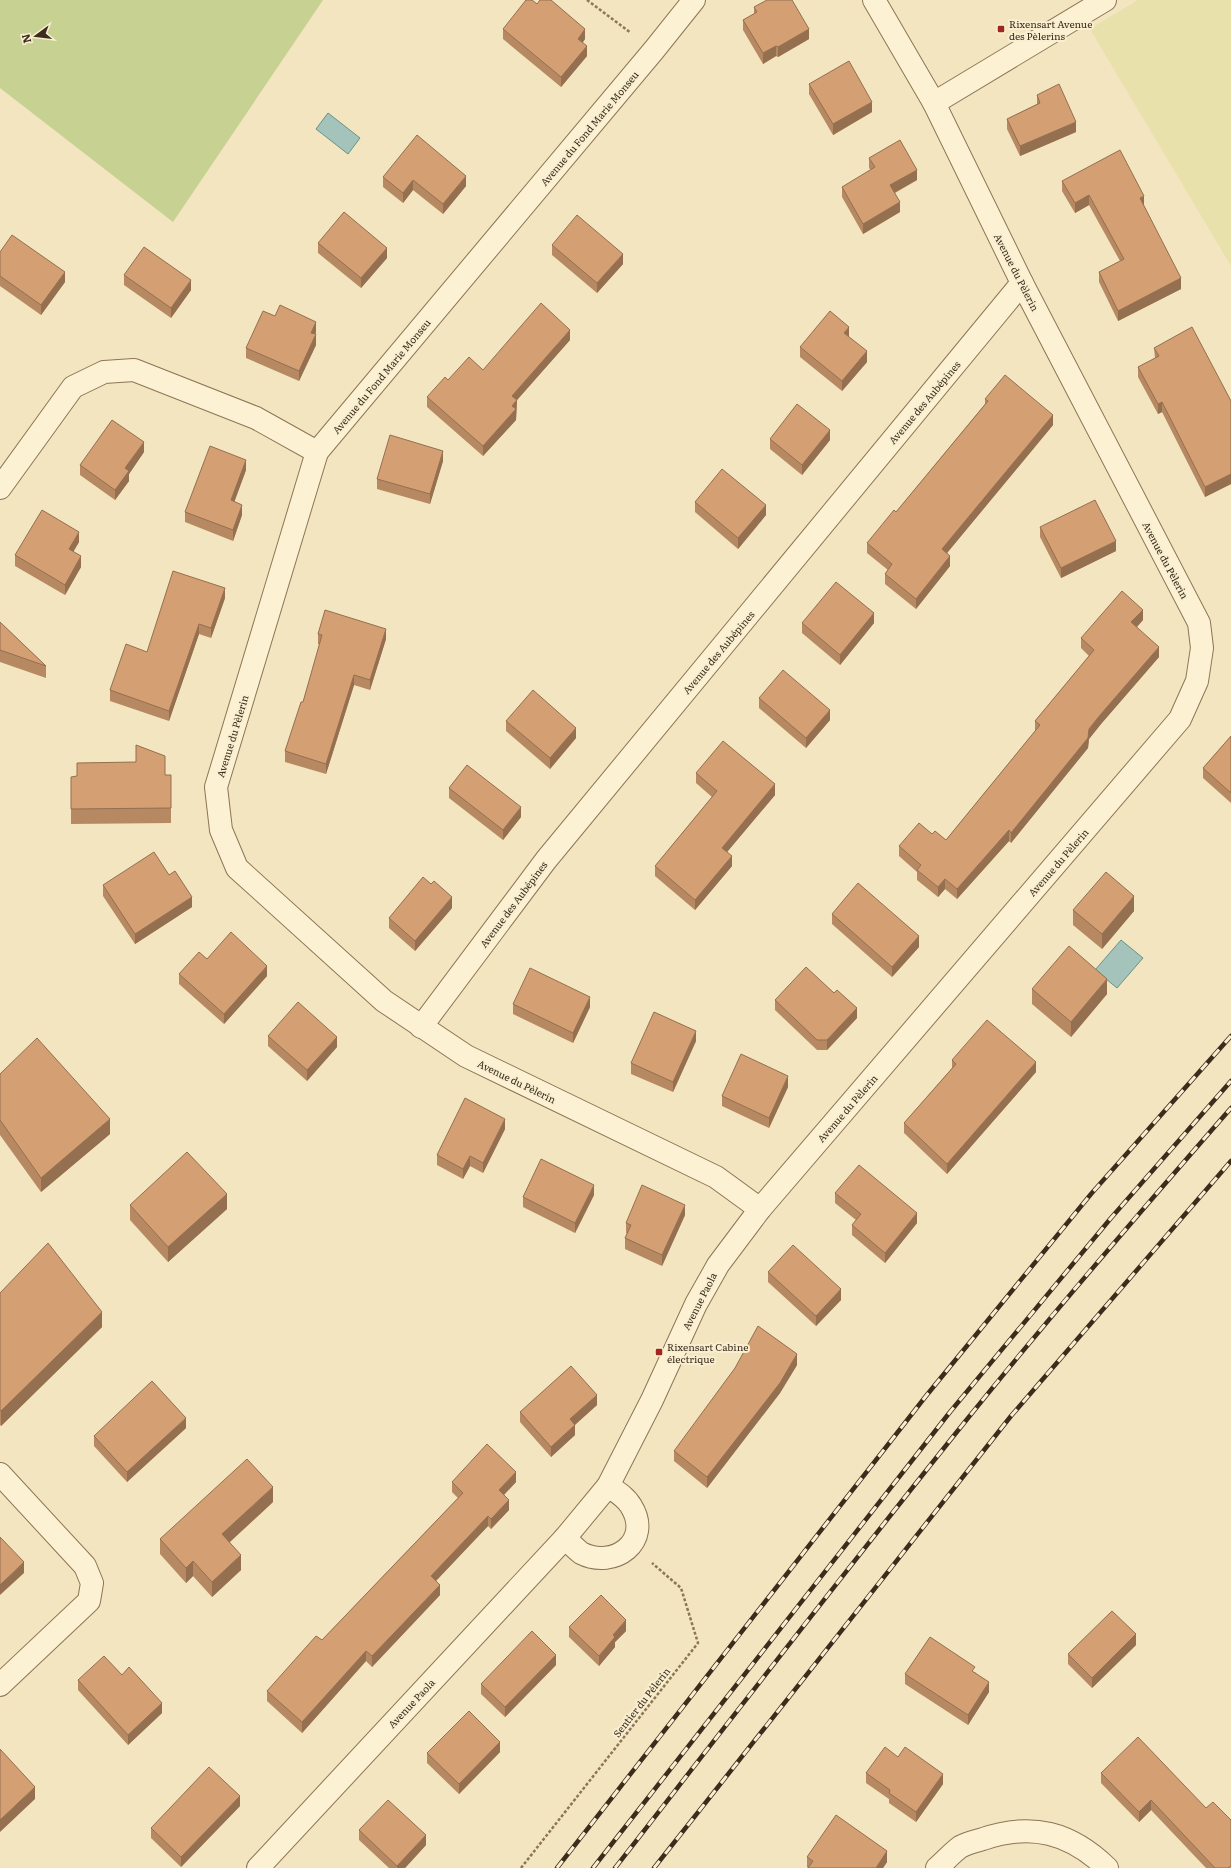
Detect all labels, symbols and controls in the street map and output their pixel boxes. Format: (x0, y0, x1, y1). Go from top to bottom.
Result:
north arrow (16, 16, 56, 56)
place label: Rixensart Avenue des Pèlerins (1009, 16, 1092, 43)
marker: Rixensart Avenue des Pèlerins (996, 24, 1006, 34)
text: N (16, 32, 34, 45)
street label: Avenue du Fond Marie Monseu (536, 67, 642, 189)
street label: Avenue du Pèlerin (991, 231, 1043, 314)
street label: Avenue du Fond Marie Monseu (328, 315, 434, 437)
street label: Avenue des Aubépines (885, 357, 964, 447)
street label: Avenue du Pèlerin (1139, 519, 1193, 602)
street label: Avenue des Aubépines (679, 607, 758, 697)
street label: Avenue du Pèlerin (212, 693, 252, 779)
street label: Avenue du Pèlerin (1024, 825, 1092, 899)
street label: Avenue des Aubépines (476, 857, 551, 950)
street label: Avenue du Pèlerin (475, 1056, 559, 1107)
street label: Avenue du Pèlerin (813, 1071, 881, 1145)
street label: Avenue Paola (678, 1269, 720, 1332)
place label: Rixensart Cabine électrique (667, 1339, 748, 1366)
marker: Rixensart Cabine électrique (654, 1347, 664, 1357)
street label: Sentier du Pélerin (609, 1664, 673, 1740)
street label: Avenue Paola (384, 1674, 438, 1731)

